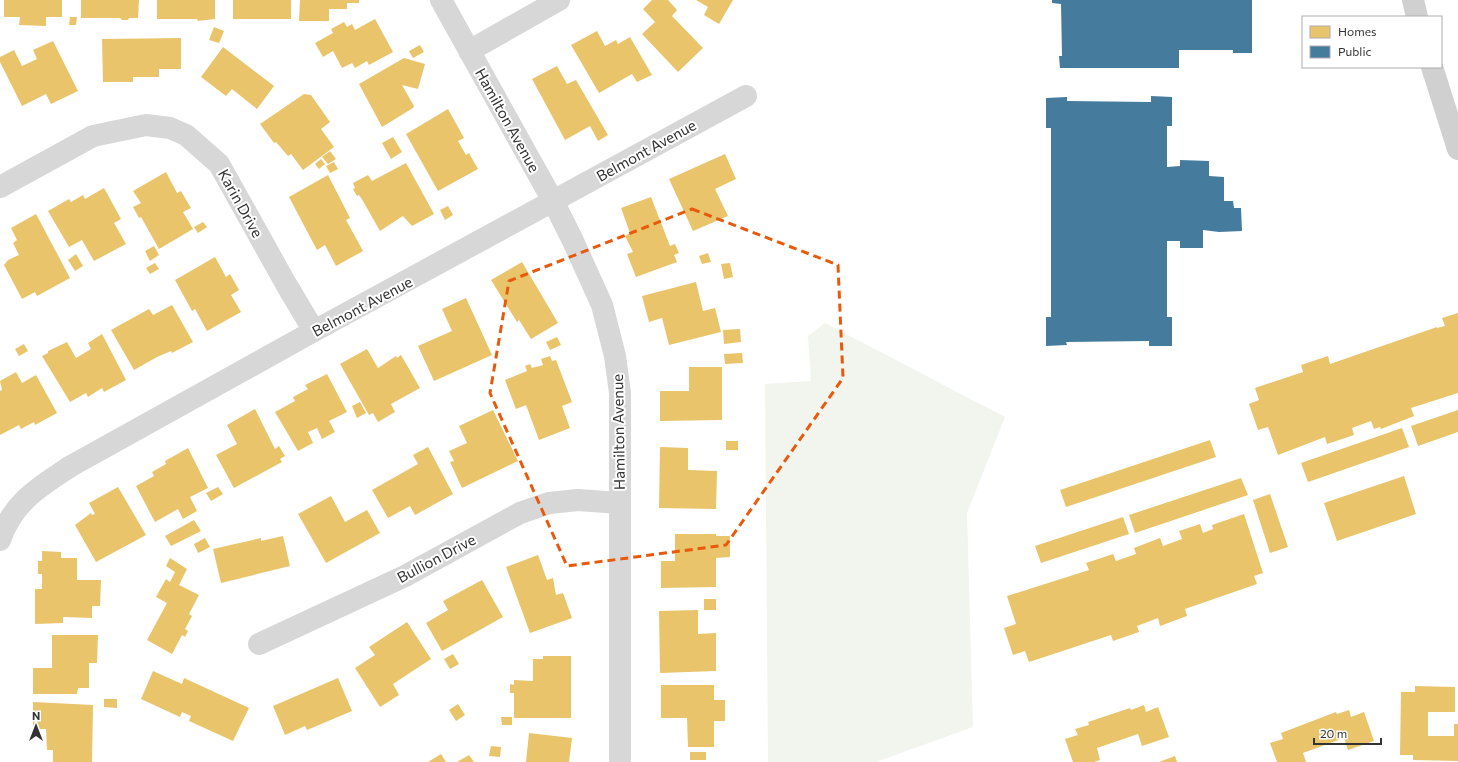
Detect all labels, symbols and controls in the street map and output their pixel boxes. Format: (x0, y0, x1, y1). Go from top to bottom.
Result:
legend (1302, 16, 1442, 68)
text: Homes (1338, 24, 1376, 38)
text: Public (1338, 44, 1371, 58)
street label: Hamilton Avenue (472, 65, 544, 175)
street label: Belmont Avenue (593, 115, 699, 185)
street label: Karin Drive (215, 166, 267, 240)
street label: Belmont Avenue (309, 272, 415, 340)
street label: Hamilton Avenue (608, 374, 628, 490)
street label: Bullion Drive (394, 530, 478, 586)
north arrow (16, 706, 56, 746)
text: N (32, 709, 40, 722)
scale bar (1314, 720, 1381, 746)
text: 20 m (1320, 726, 1347, 740)

